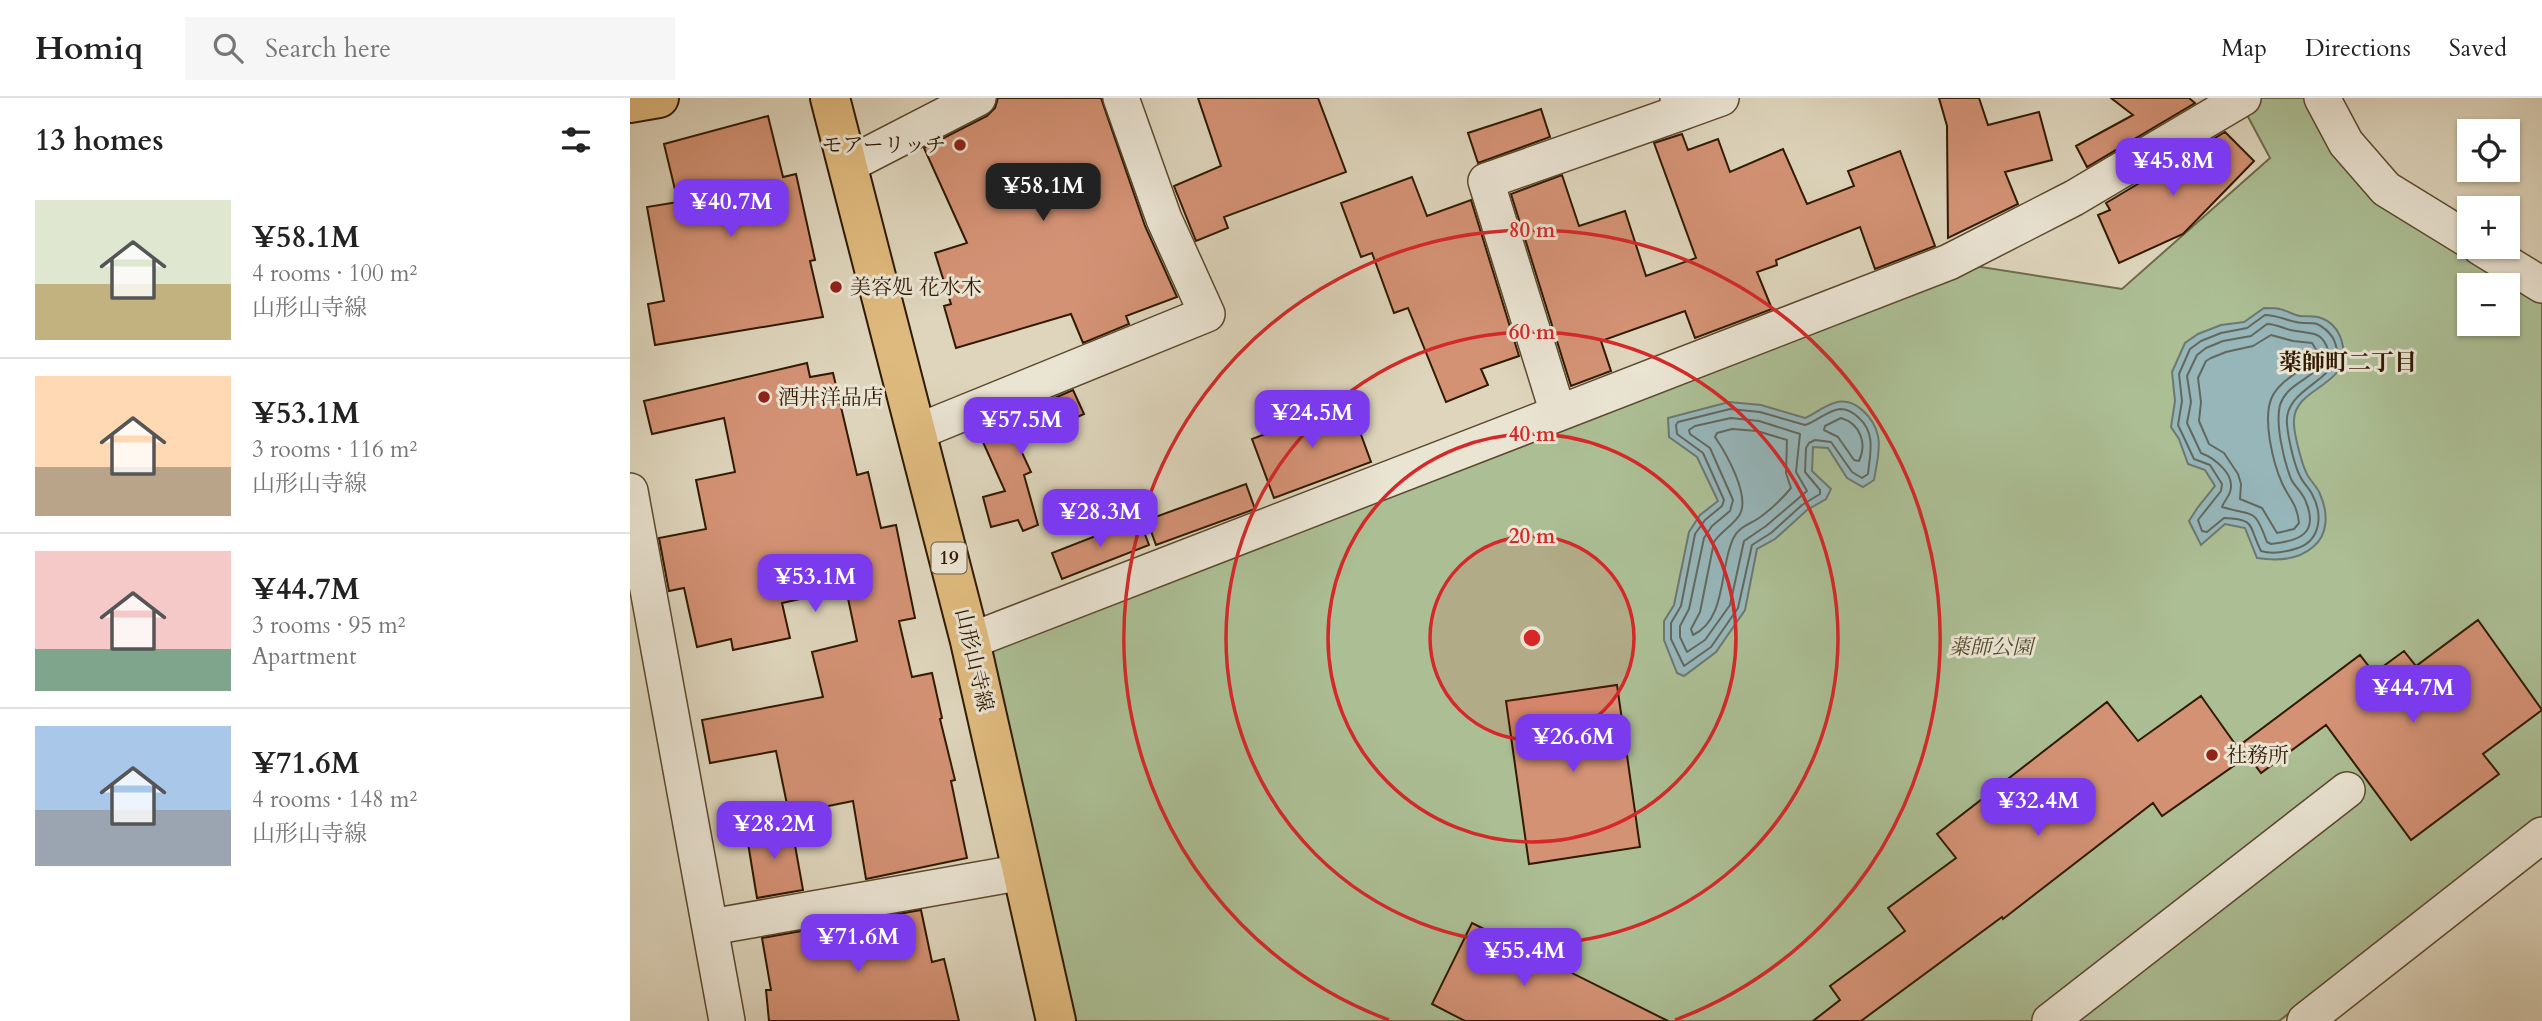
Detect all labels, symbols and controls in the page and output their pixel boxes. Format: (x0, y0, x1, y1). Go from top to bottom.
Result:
search box (185, 17, 675, 80)
text: Homiq (35, 26, 143, 71)
icon: search (209, 29, 247, 67)
text: Search here (265, 31, 391, 66)
text: Map (2221, 32, 2267, 65)
text: Directions (2305, 32, 2411, 65)
text: Saved (2449, 32, 2507, 65)
map controls (2457, 119, 2520, 336)
button: locate (2457, 119, 2520, 182)
text: 13 homes (35, 120, 164, 161)
icon: filters (557, 121, 595, 159)
place label: モアーリッチ (821, 131, 946, 160)
marker: モアーリッチ (952, 137, 968, 153)
pin: ¥45.8M (2116, 139, 2230, 198)
text: ¥45.8M (2132, 145, 2214, 176)
pin: ¥58.1M (986, 164, 1100, 223)
text: ¥58.1M (1002, 170, 1084, 201)
pin: ¥40.7M (674, 180, 788, 239)
text: ¥40.7M (690, 186, 772, 217)
button: + (2457, 196, 2520, 259)
text: 80 m (1509, 216, 1556, 245)
text: ¥58.1M (252, 217, 360, 258)
icon: home (91, 228, 175, 312)
text: 4 rooms · 100 m² (252, 258, 417, 289)
place label: 美容処 花水木 (850, 273, 982, 302)
button: − (2457, 273, 2520, 336)
marker: 美容処 花水木 (828, 279, 844, 295)
text: 山形山寺線 (252, 292, 367, 323)
text: 60 m (1509, 318, 1556, 347)
district label: 薬師町二丁目 (2279, 347, 2417, 378)
place label: 酒井洋品店 (778, 383, 883, 412)
marker: 酒井洋品店 (756, 389, 772, 405)
pin: ¥24.5M (1255, 390, 1369, 450)
text: ¥53.1M (252, 393, 360, 434)
text: ¥24.5M (1271, 397, 1353, 428)
pin: ¥57.5M (964, 398, 1078, 457)
icon: home (91, 404, 175, 488)
text: ¥57.5M (980, 404, 1062, 435)
text: 40 m (1509, 420, 1556, 449)
text: 3 rooms · 116 m² (252, 434, 417, 465)
text: 山形山寺線 (252, 468, 367, 499)
pin: ¥28.3M (1043, 490, 1157, 549)
text: ¥28.3M (1059, 496, 1141, 527)
text: 20 m (1509, 522, 1556, 551)
road number: 19 (932, 542, 966, 573)
pin: ¥53.1M (758, 554, 872, 614)
text: ¥53.1M (774, 561, 856, 592)
text: ¥44.7M (252, 569, 360, 610)
icon: home (91, 579, 175, 663)
street label: 山形山寺線 (948, 606, 1000, 714)
text: 3 rooms · 95 m² (252, 610, 405, 641)
centre of rings (1520, 626, 1544, 650)
park label: 薬師公園 (1949, 633, 2036, 662)
text: Apartment (252, 641, 356, 672)
pin: ¥44.7M (2356, 666, 2470, 725)
text: ¥44.7M (2372, 672, 2454, 703)
pin: ¥26.6M (1516, 714, 1630, 774)
text: ¥26.6M (1532, 721, 1614, 752)
place label: 社務所 (2226, 741, 2289, 770)
text: ¥71.6M (252, 743, 360, 784)
marker: 社務所 (2204, 747, 2220, 763)
icon: home (91, 754, 175, 838)
pin: ¥32.4M (1981, 778, 2095, 838)
text: 4 rooms · 148 m² (252, 784, 417, 815)
text: ¥32.4M (1997, 785, 2079, 816)
pin: ¥28.2M (717, 802, 831, 861)
text: ¥28.2M (733, 808, 815, 839)
text: 山形山寺線 (252, 818, 367, 849)
pin: ¥71.6M (801, 914, 915, 974)
text: ¥71.6M (817, 921, 899, 952)
pin: ¥55.4M (1467, 928, 1581, 988)
text: ¥55.4M (1483, 935, 1565, 966)

